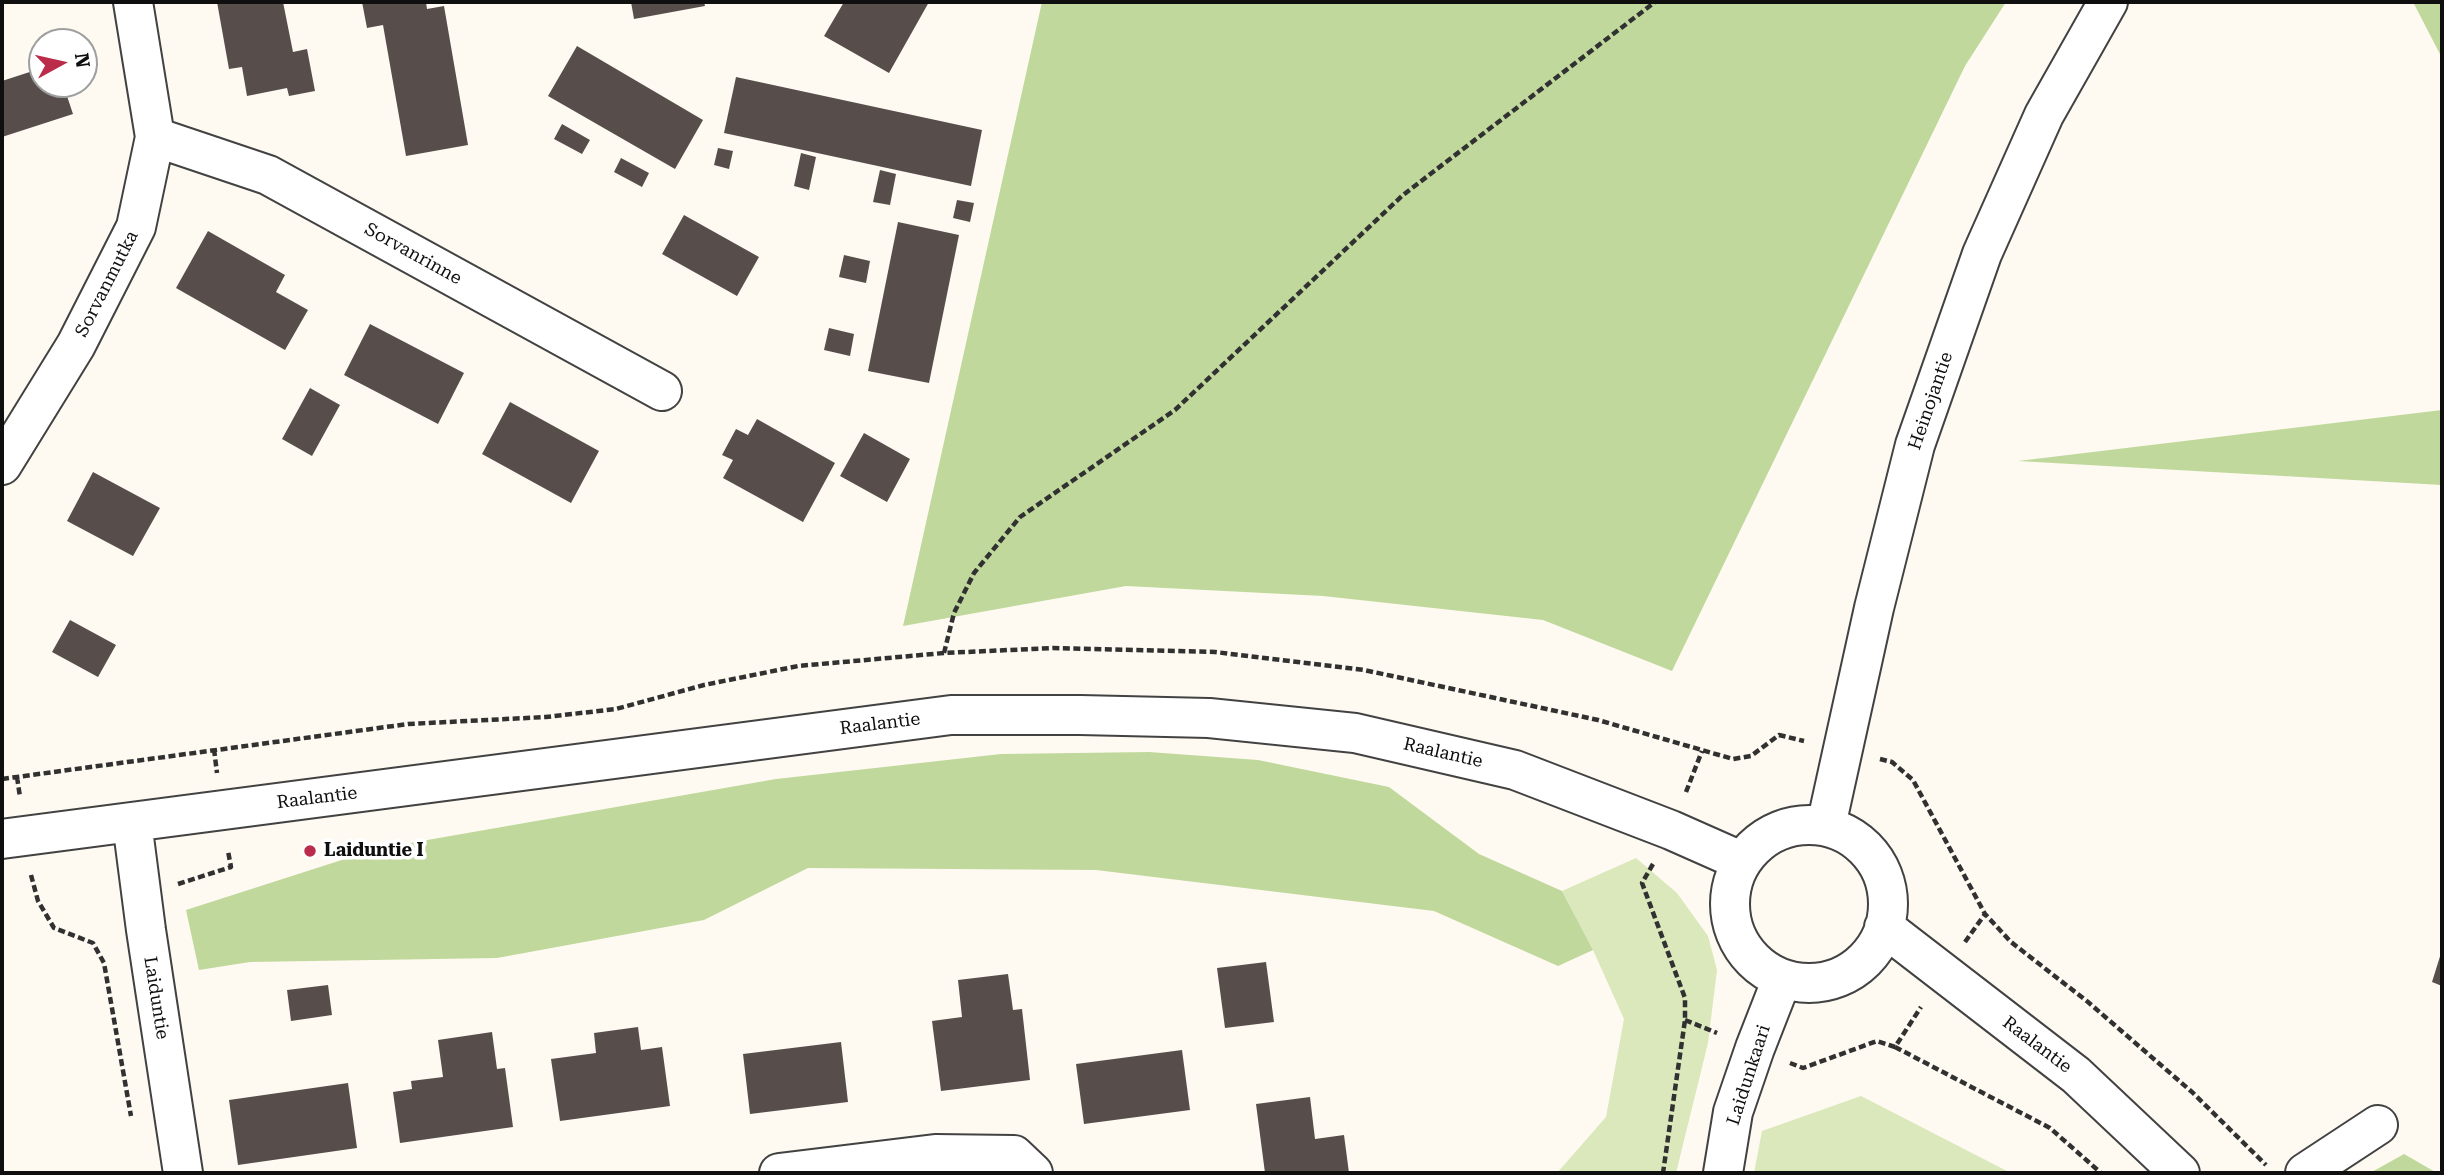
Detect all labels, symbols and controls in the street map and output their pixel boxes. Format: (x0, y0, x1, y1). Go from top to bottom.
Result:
north arrow (28, 28, 98, 98)
text: N (70, 51, 95, 69)
street label: Sorvanrinne (361, 218, 465, 290)
street label: Sorvanmutka (71, 227, 143, 341)
street label: Heinojantie (1904, 349, 1958, 453)
street label: Raalantie (839, 708, 921, 740)
street label: Raalantie (1401, 733, 1485, 773)
street label: Raalantie (276, 782, 358, 814)
place label: Laiduntie I (324, 840, 424, 862)
marker: Laiduntie I (302, 843, 318, 859)
street label: Laiduntie (139, 955, 173, 1041)
street label: Raalantie (1998, 1012, 2076, 1078)
street label: Laidunkaari (1723, 1022, 1775, 1128)

